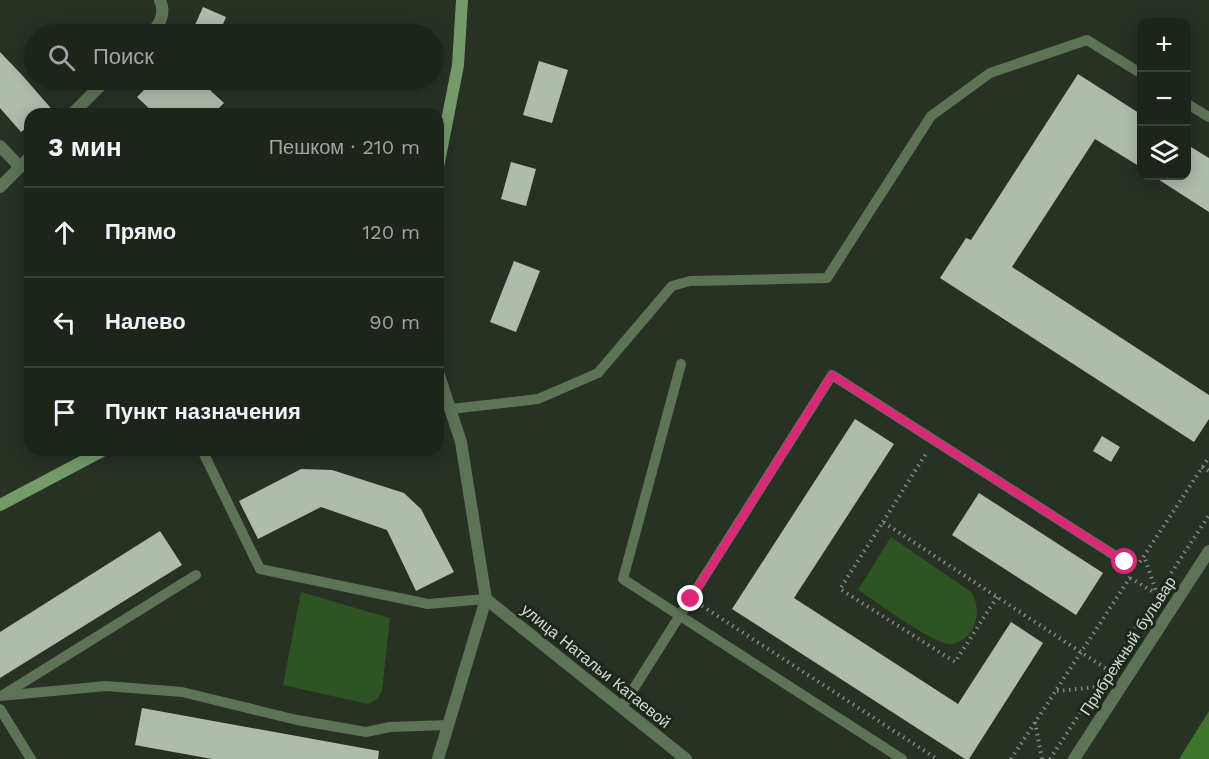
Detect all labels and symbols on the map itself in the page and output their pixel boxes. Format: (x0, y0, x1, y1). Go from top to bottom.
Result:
route start (1111, 548, 1137, 574)
street label: Прибрежный бульвар (1076, 573, 1180, 719)
route end (677, 585, 703, 611)
street label: улица Натальи Катаевой (518, 600, 674, 732)

